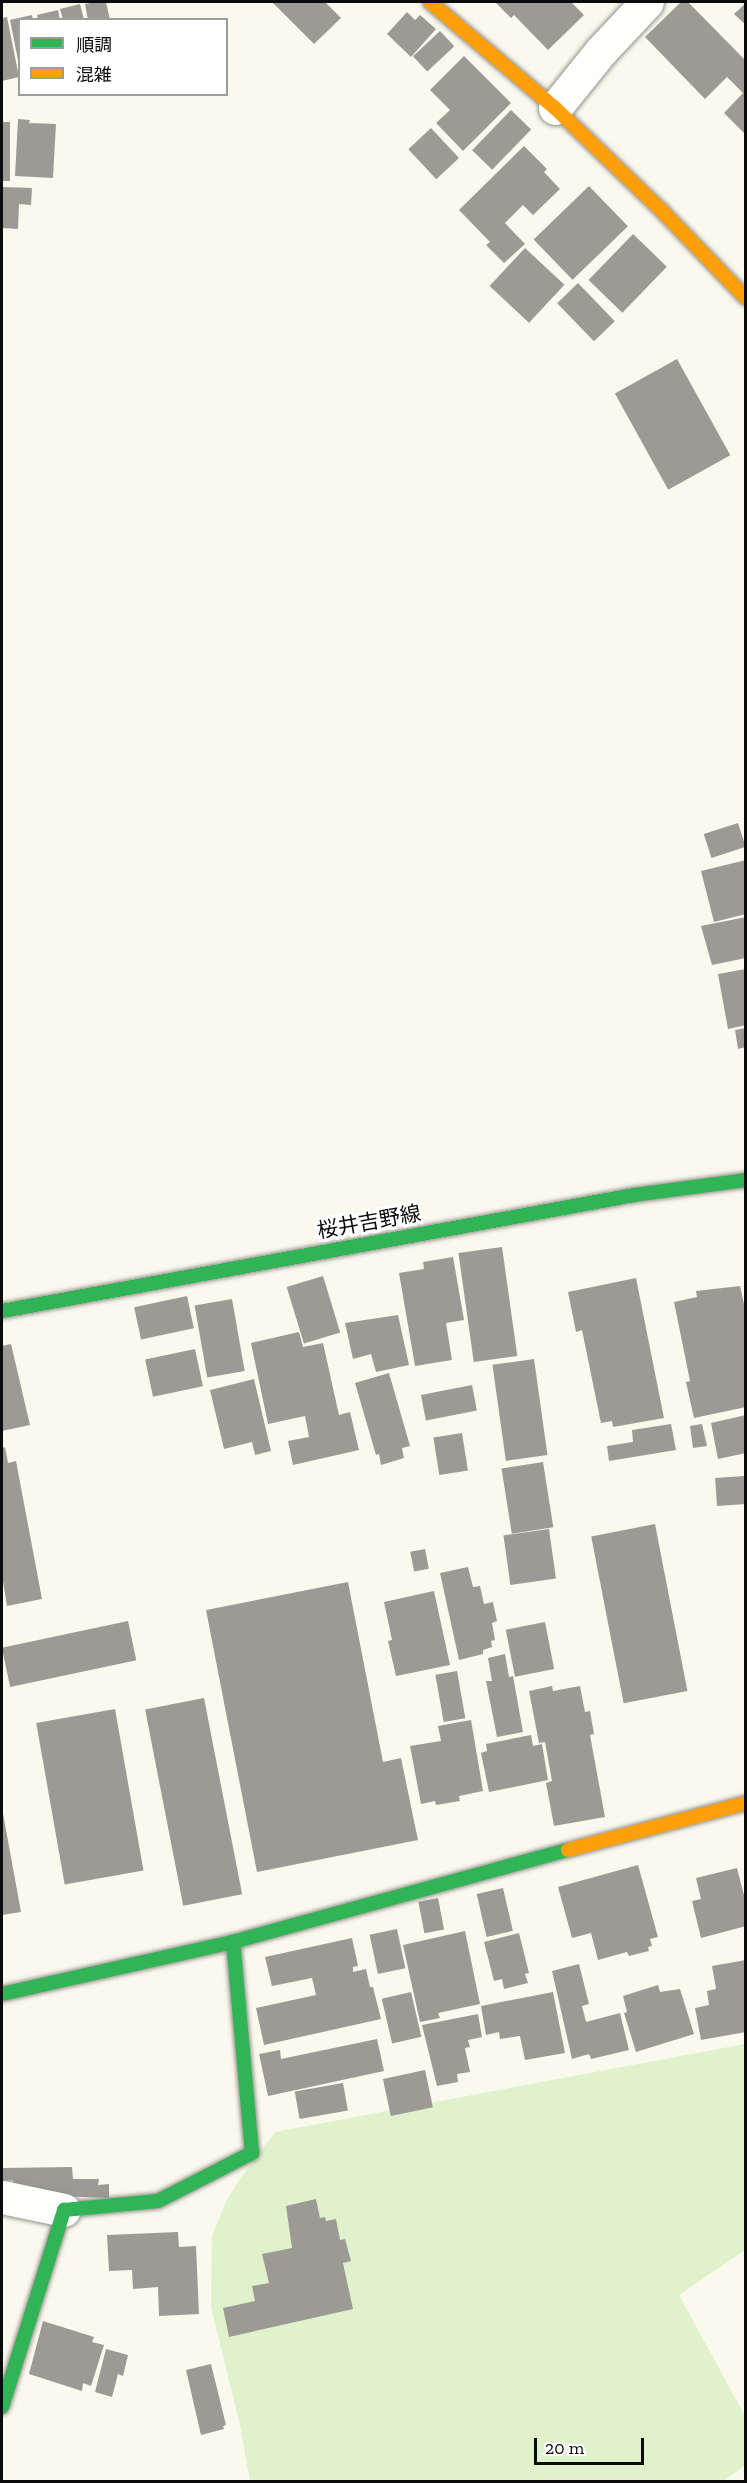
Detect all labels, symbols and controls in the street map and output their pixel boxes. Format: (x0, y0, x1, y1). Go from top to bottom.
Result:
legend (18, 18, 228, 96)
text: 順調 (76, 34, 112, 56)
text: 混雑 (76, 64, 112, 86)
street label: 桜井吉野線 (315, 1200, 423, 1244)
scale bar (537, 2426, 646, 2464)
text: 20 m (545, 2437, 584, 2459)

